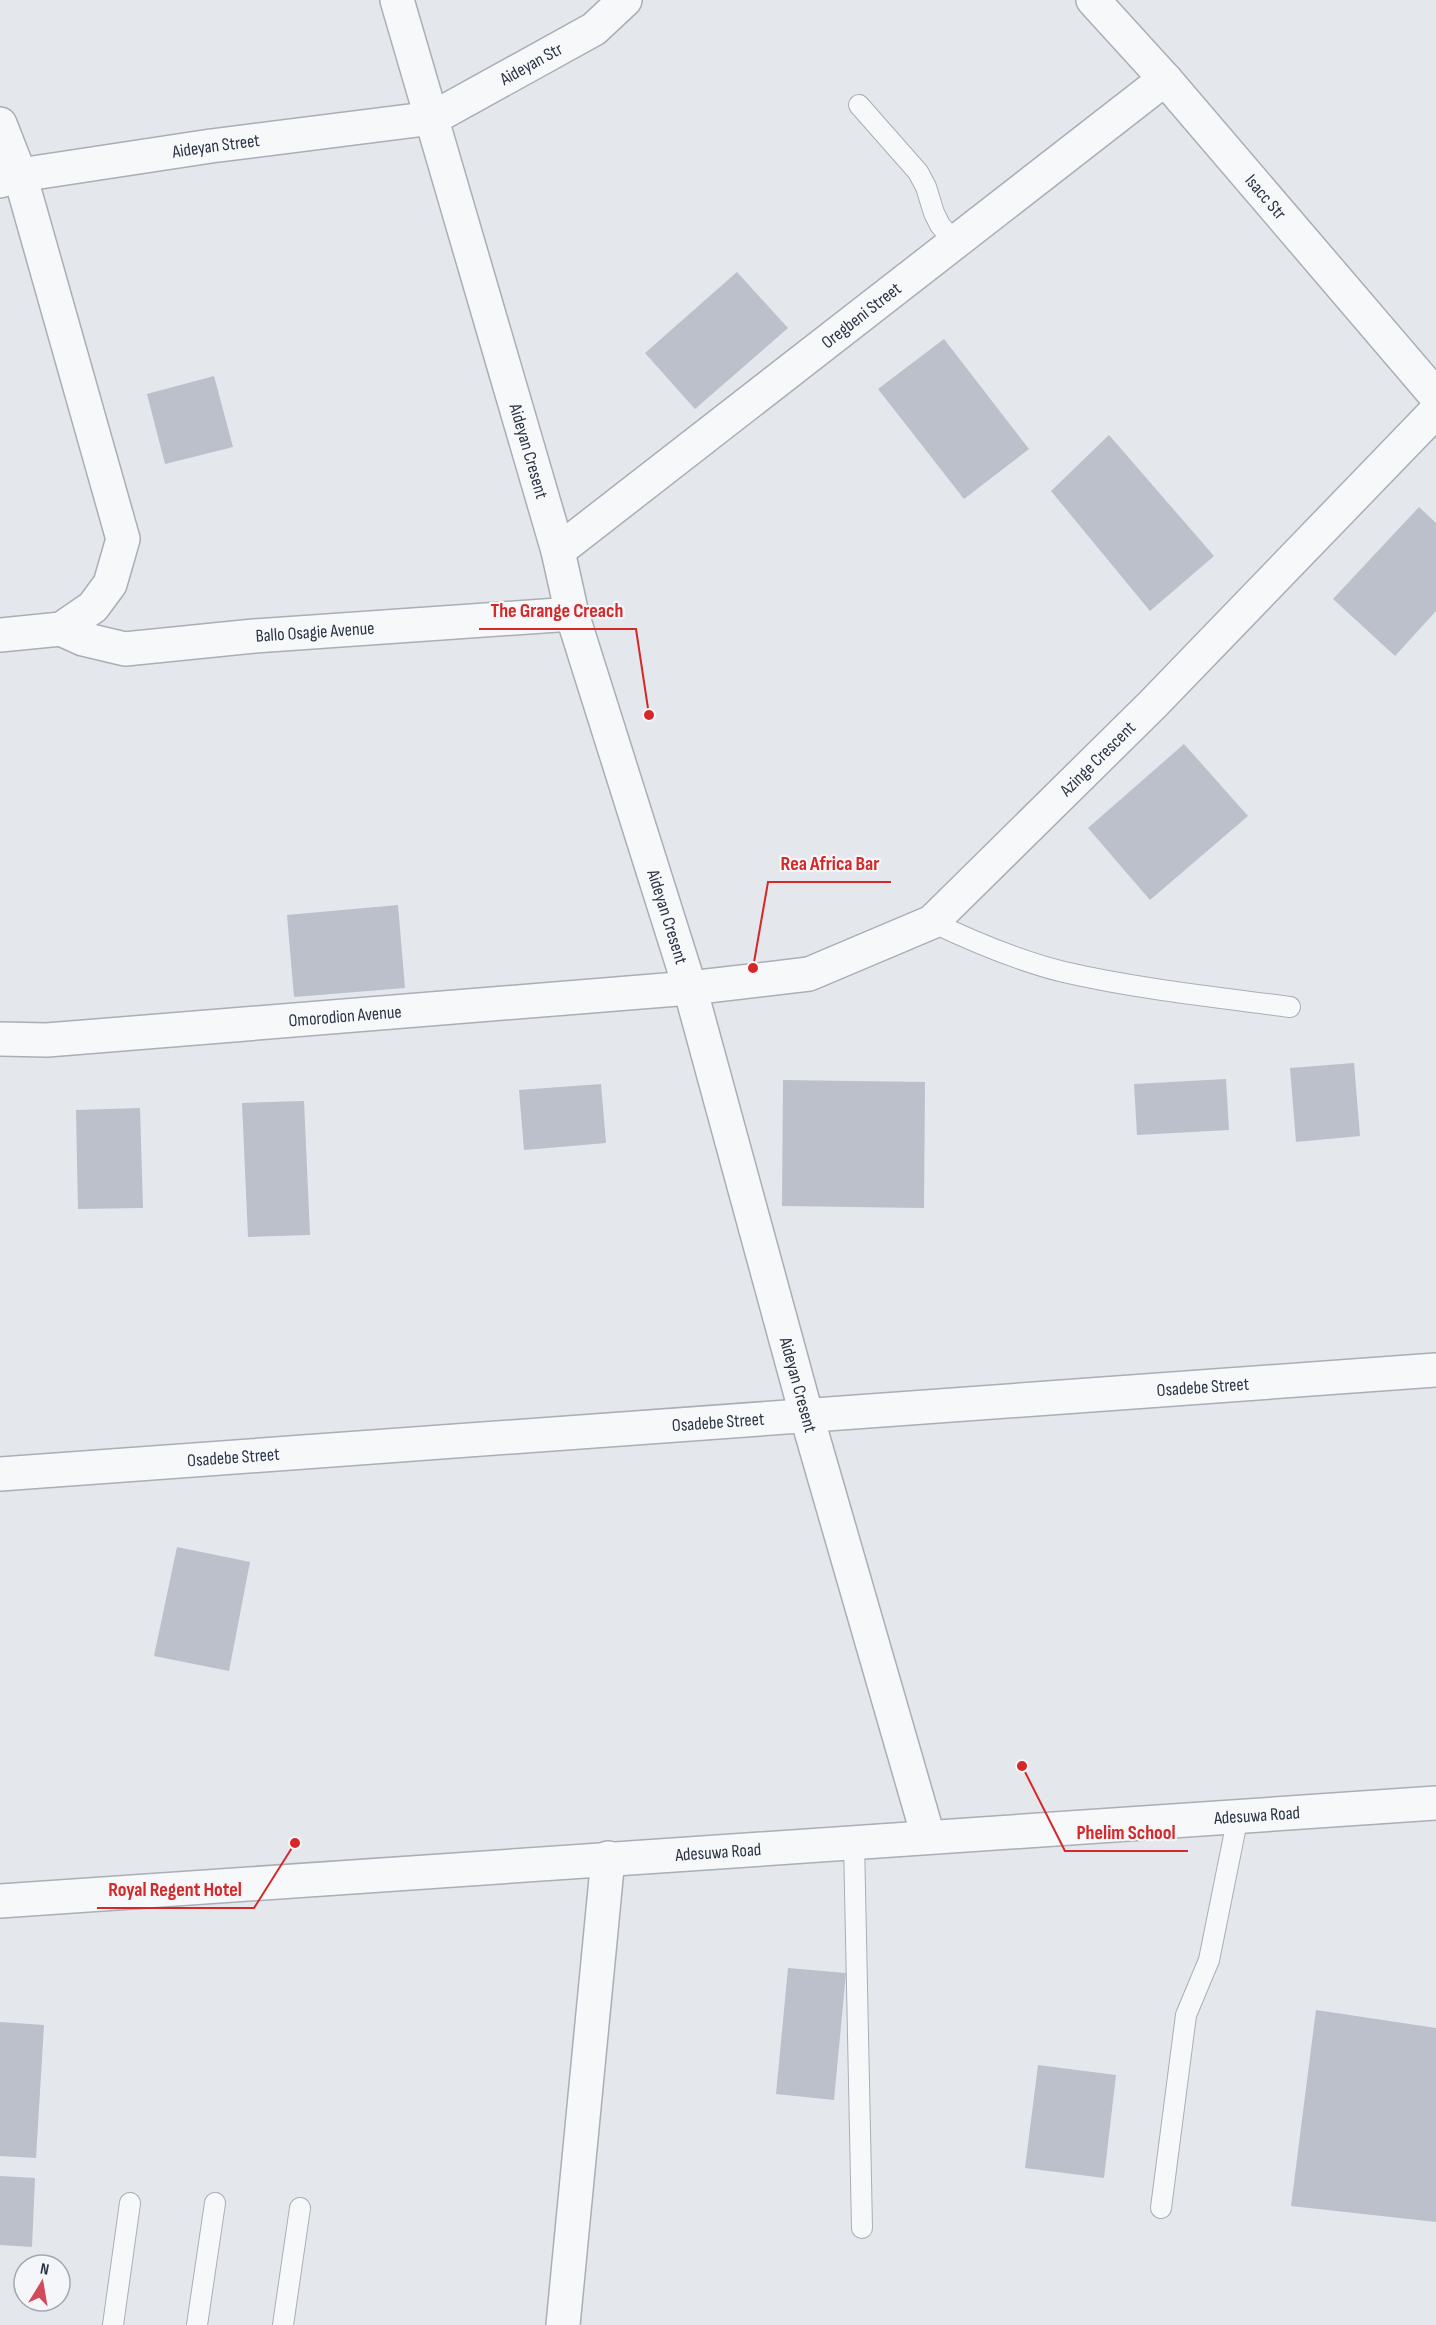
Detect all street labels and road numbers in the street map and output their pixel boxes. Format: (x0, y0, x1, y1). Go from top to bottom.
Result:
street label: Aideyan Str (495, 38, 566, 90)
street label: Aideyan Street (170, 129, 261, 162)
street label: Isacc Str (1241, 170, 1291, 224)
street label: Oregbeni Street (817, 278, 905, 353)
street label: Aideyan Cresent (505, 400, 553, 502)
street label: Ballo Osagie Avenue (255, 617, 375, 646)
street label: Azinge Crescent (1055, 717, 1140, 801)
street label: Aideyan Cresent (642, 866, 692, 967)
street label: Omorodion Avenue (288, 1001, 402, 1031)
street label: Aideyan Cresent (775, 1334, 822, 1435)
street label: Osadebe Street (1156, 1373, 1250, 1401)
street label: Osadebe Street (671, 1408, 766, 1436)
street label: Osadebe Street (186, 1443, 281, 1471)
street label: Adesuwa Road (1213, 1802, 1301, 1829)
street label: Adesuwa Road (674, 1839, 762, 1865)

